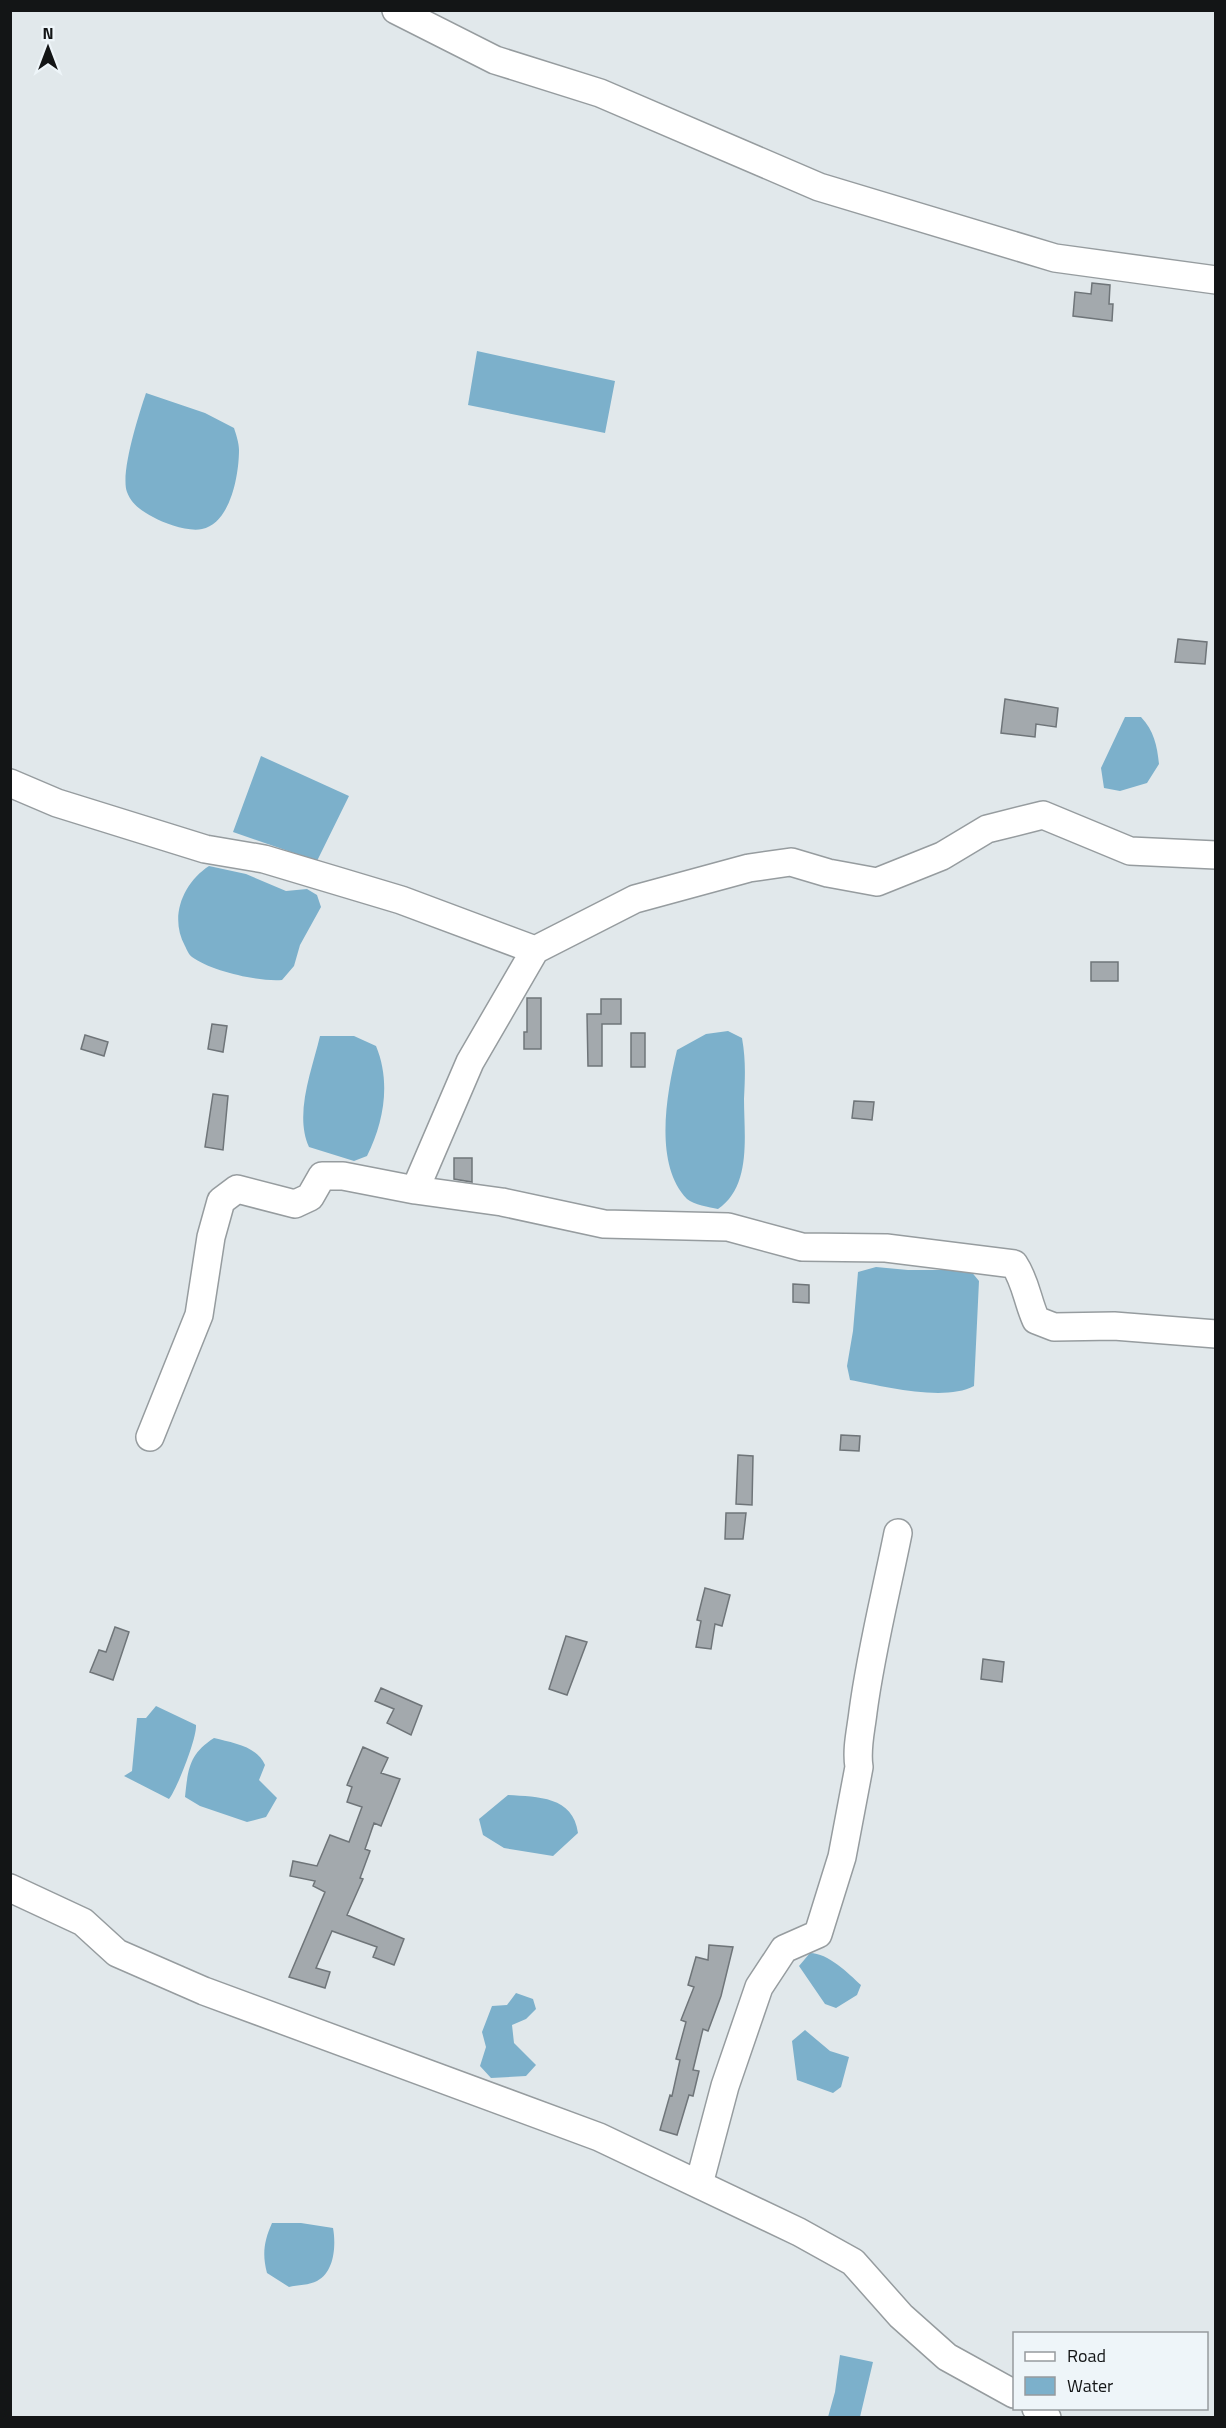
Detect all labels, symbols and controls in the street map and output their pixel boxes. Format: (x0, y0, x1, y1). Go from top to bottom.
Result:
north arrow (18, 18, 78, 78)
text: N (42, 21, 54, 45)
legend (1013, 2332, 1208, 2410)
text: Road (1067, 2342, 1106, 2369)
text: Water (1067, 2372, 1113, 2399)

